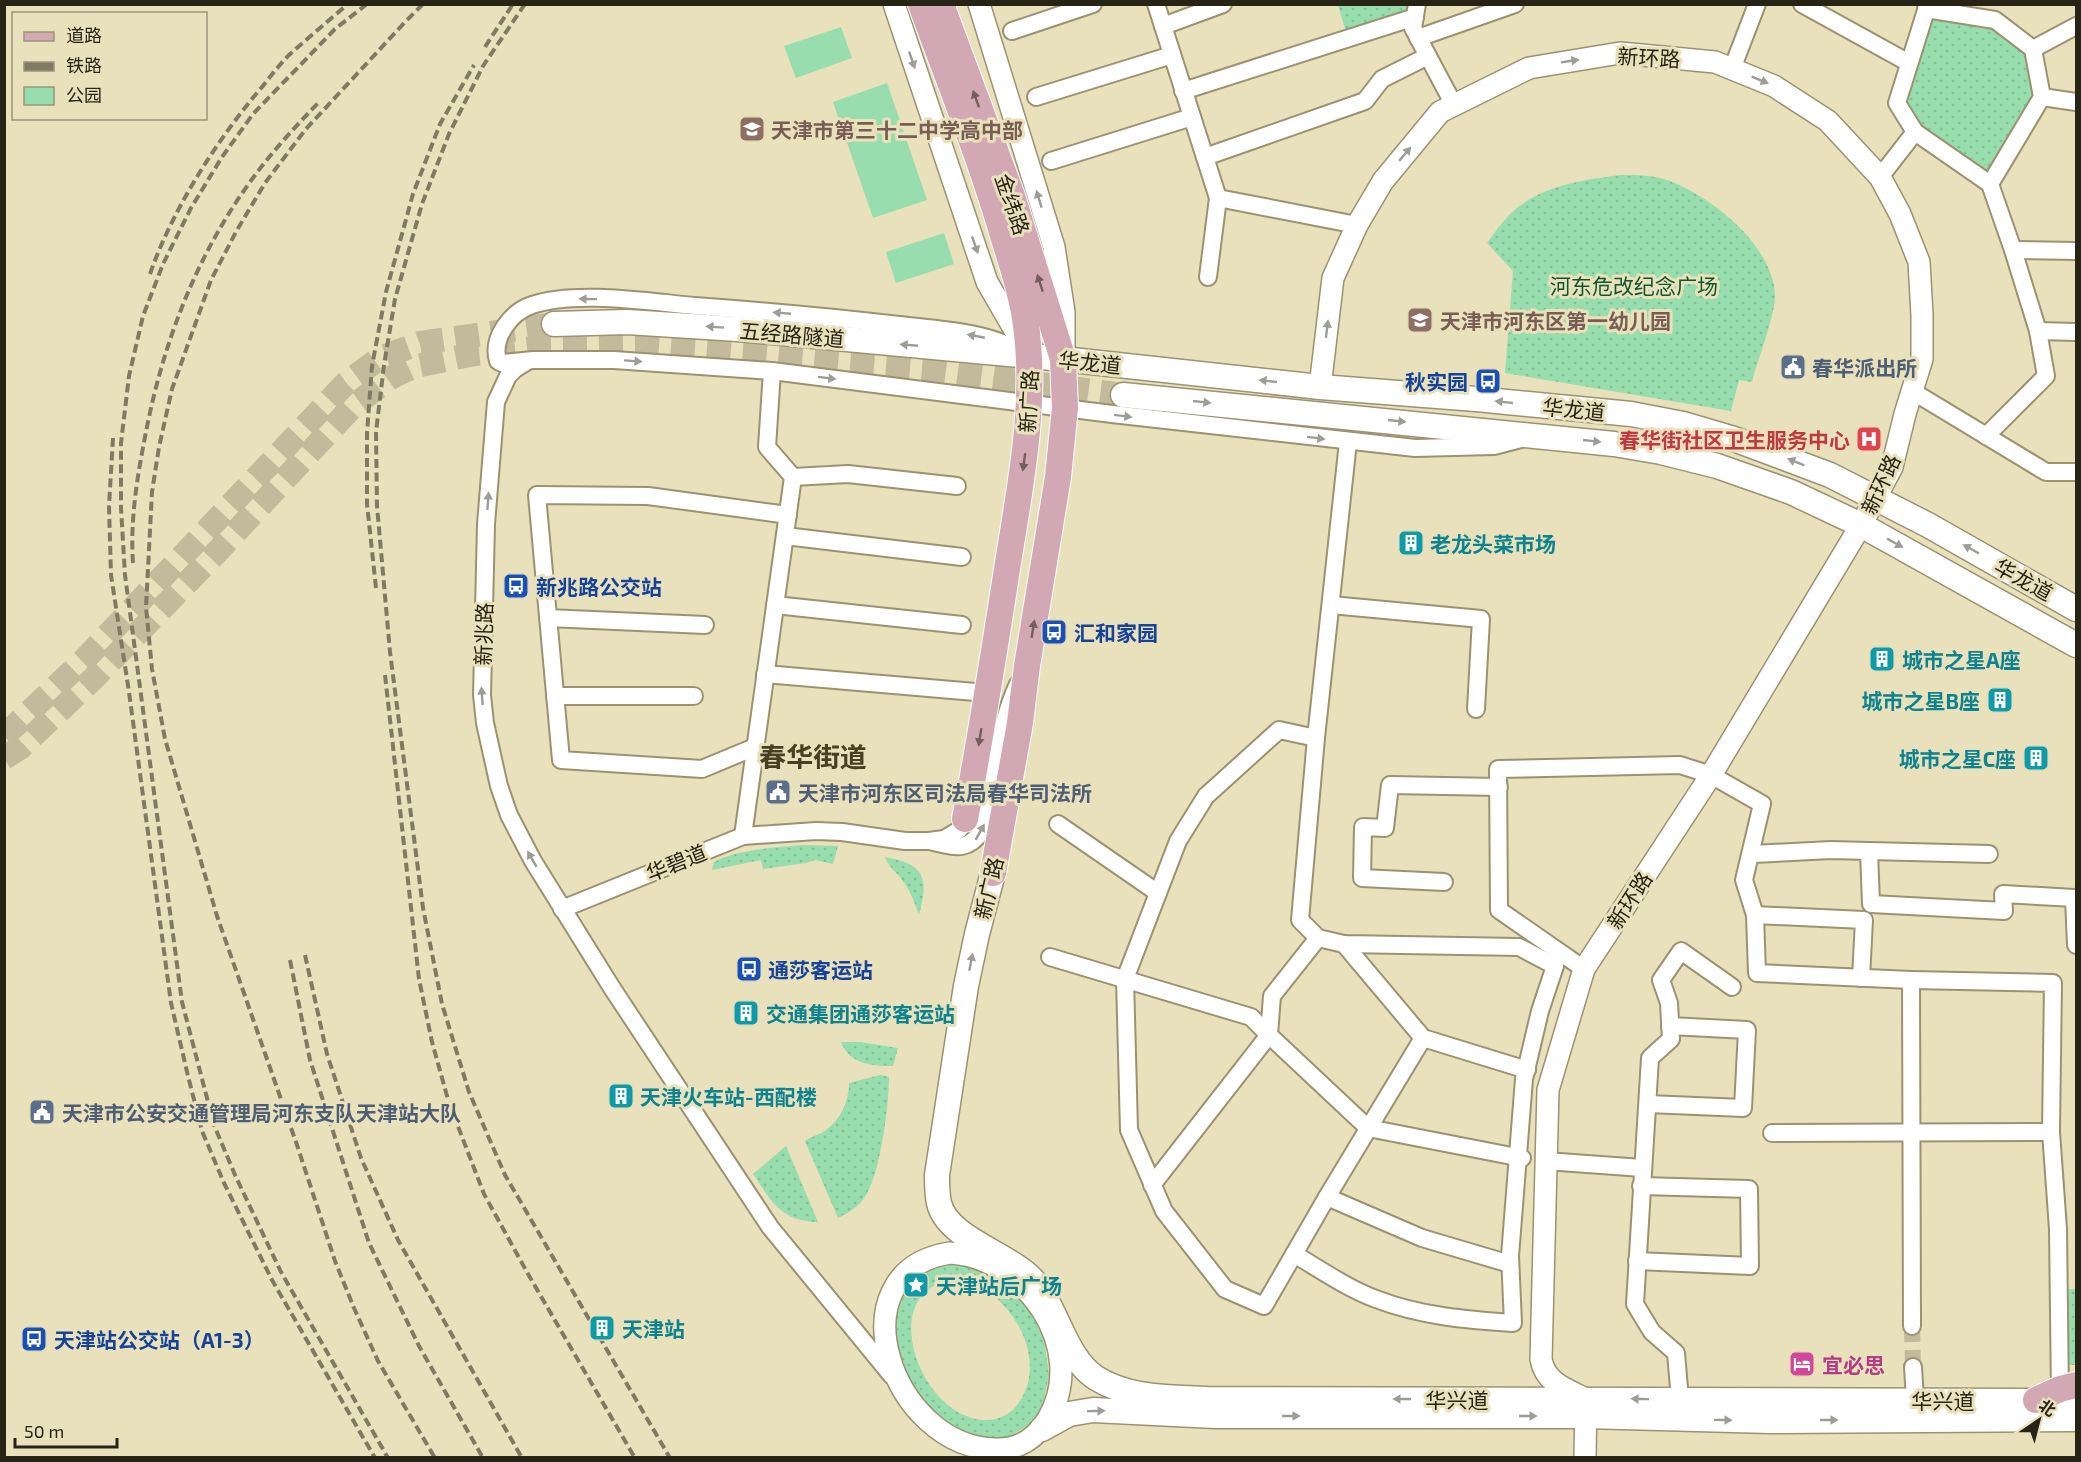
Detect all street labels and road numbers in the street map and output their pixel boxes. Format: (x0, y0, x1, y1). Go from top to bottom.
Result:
street label: 新环路 (1617, 43, 1681, 71)
street label: 金纬路 (991, 170, 1035, 238)
street label: 五经路隧道 (739, 317, 845, 351)
street label: 华龙道 (1057, 346, 1123, 378)
street label: 新广路 (1014, 369, 1042, 433)
street label: 华龙道 (1541, 393, 1607, 425)
street label: 新环路 (1855, 450, 1905, 518)
street label: 华龙道 (1990, 553, 2058, 605)
street label: 新兆路 (469, 602, 497, 666)
street label: 华碧道 (642, 839, 710, 885)
street label: 新广路 (969, 854, 1007, 922)
street label: 新环路 (1601, 867, 1657, 933)
street label: 华兴道 (1426, 1387, 1489, 1412)
street label: 华兴道 (1912, 1388, 1975, 1413)

